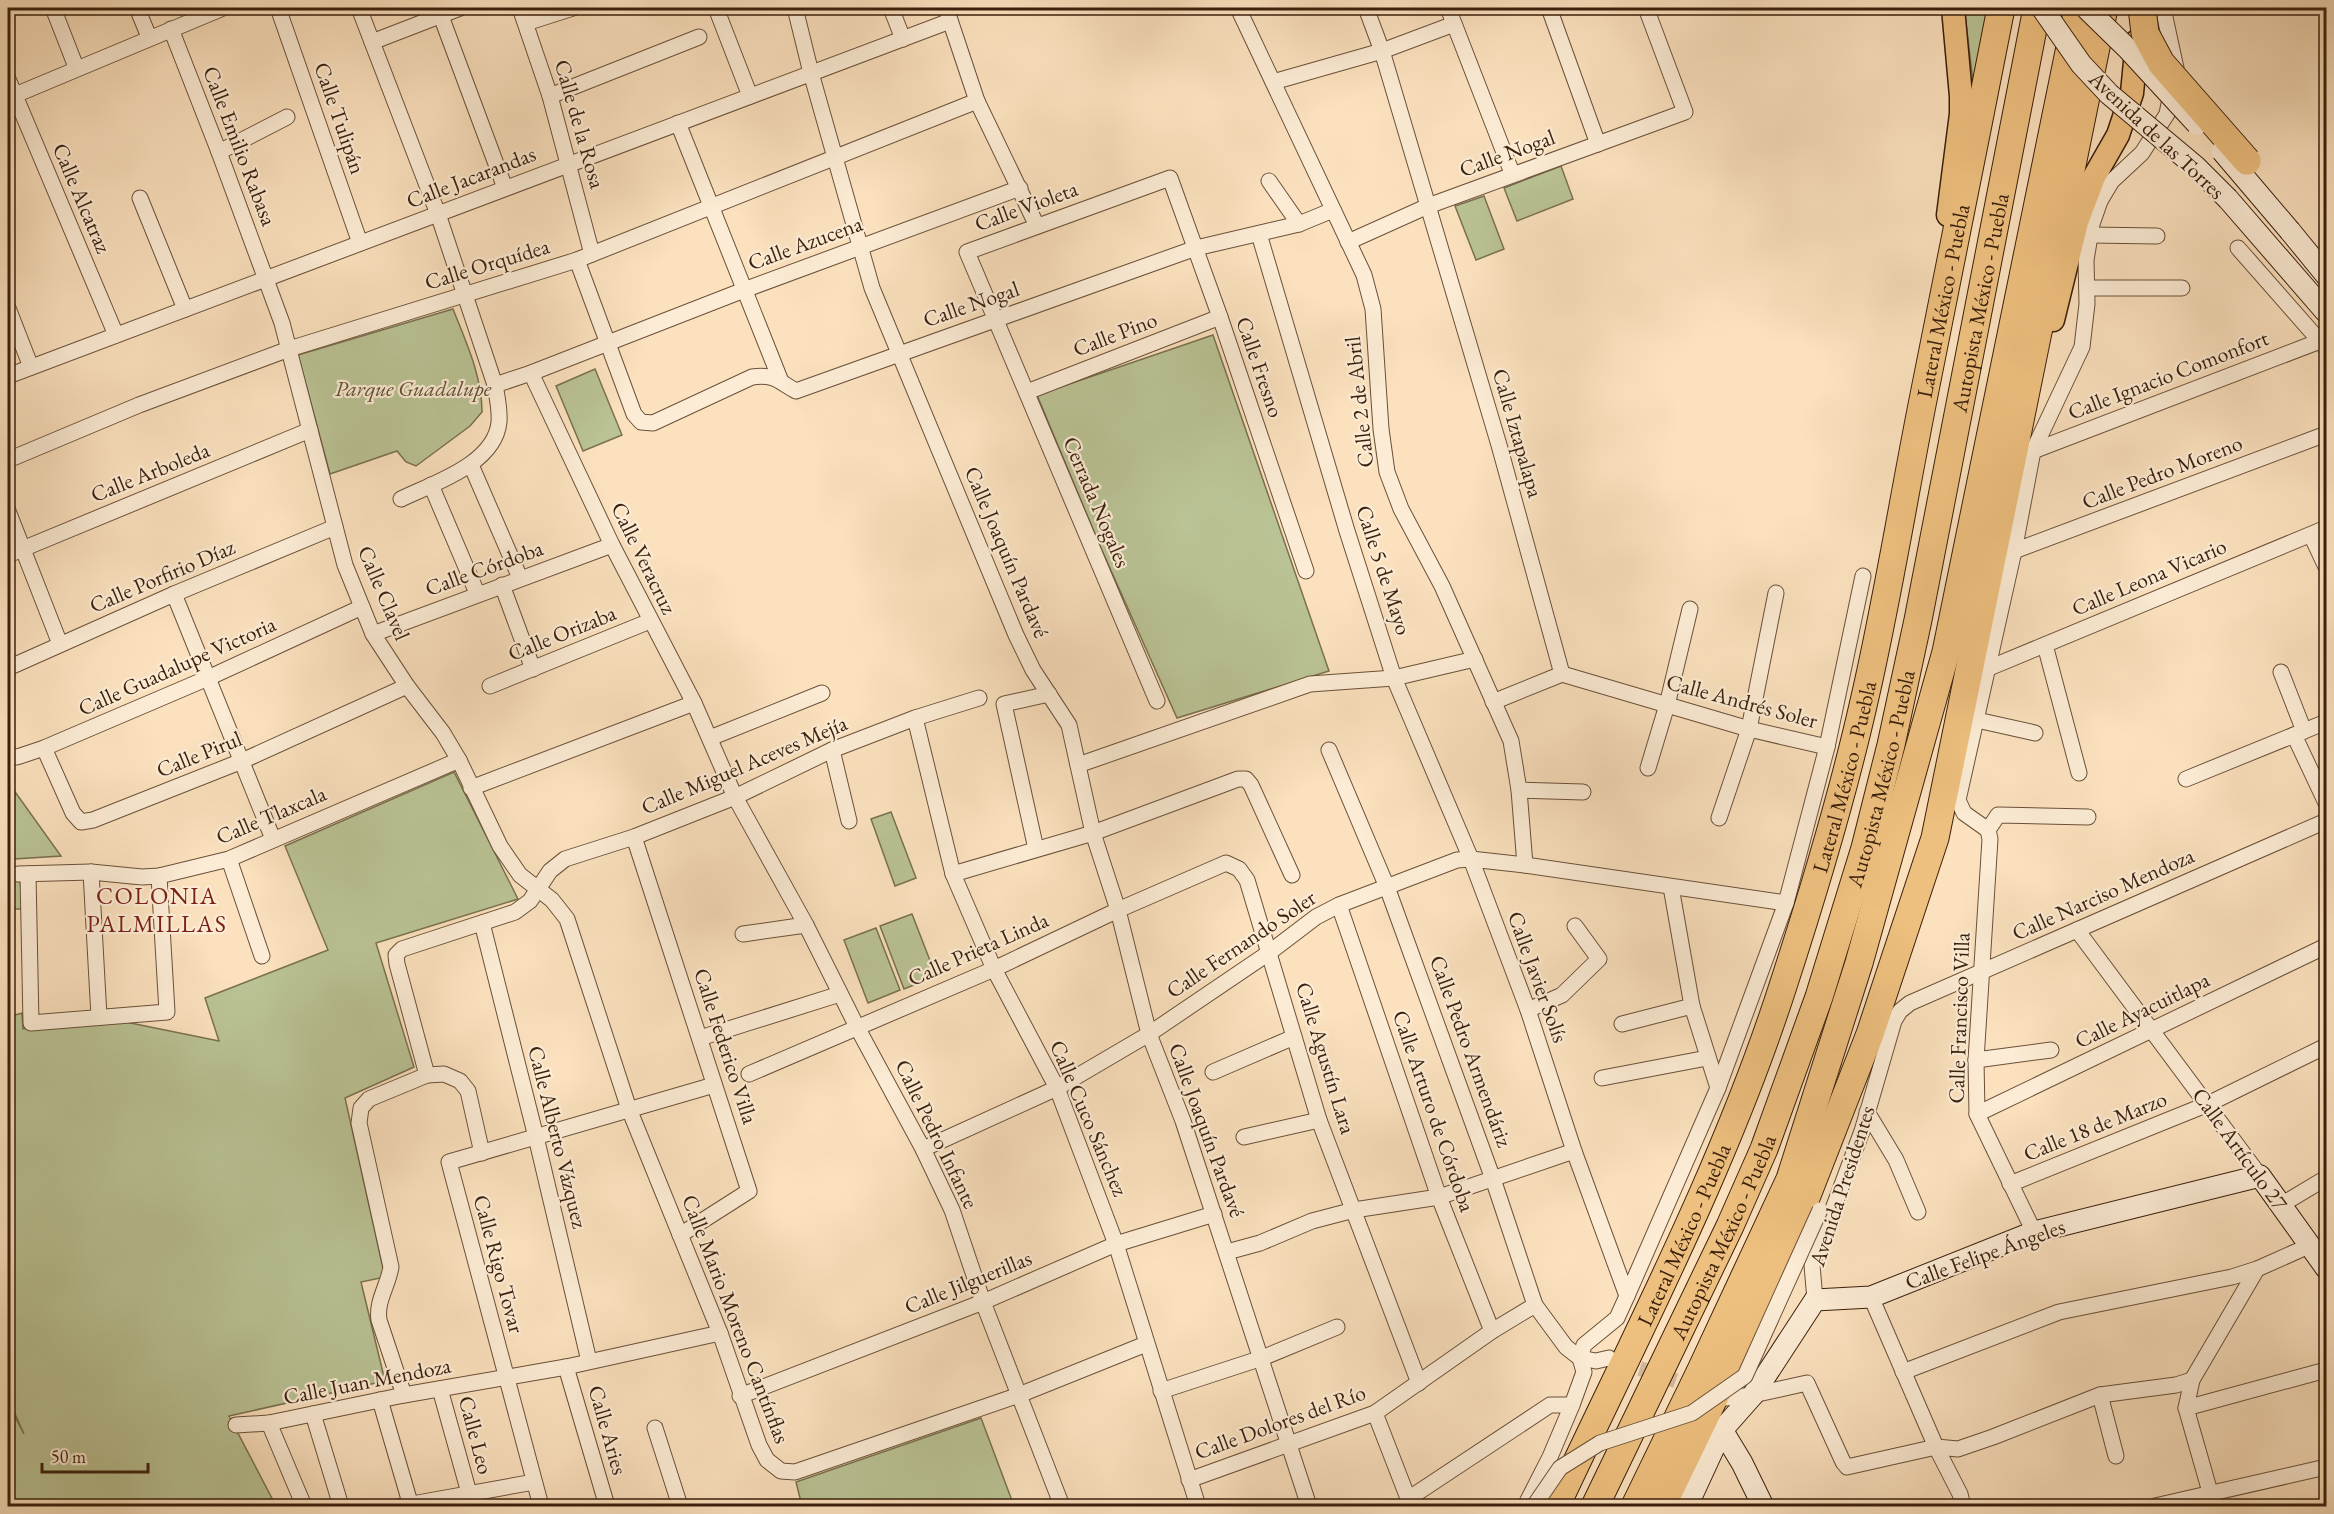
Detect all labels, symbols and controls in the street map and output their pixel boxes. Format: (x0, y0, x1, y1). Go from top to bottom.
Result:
street label: Calle de la Rosa (548, 56, 612, 192)
street label: Calle Tulipán (307, 58, 373, 178)
street label: Calle Emilio Rabasa (196, 62, 284, 230)
street label: Avenida de las Torres (2082, 64, 2231, 206)
street label: Calle Nogal (1455, 122, 1559, 184)
street label: Calle Alcatraz (46, 139, 118, 258)
street label: Calle Jacarandas (402, 139, 540, 215)
street label: Calle Violeta (970, 174, 1082, 238)
street label: Autopista México - Puebla (1944, 190, 2015, 416)
street label: Lateral México - Puebla (1909, 201, 1976, 400)
street label: Calle Azucena (744, 209, 867, 277)
street label: Calle Orquídea (421, 231, 553, 297)
street label: Calle Nogal (919, 274, 1023, 334)
street label: Calle Pino (1069, 305, 1161, 363)
street label: Calle Fresno (1229, 313, 1291, 421)
street label: Calle Ignacio Comonfort (2063, 323, 2273, 427)
street label: Calle 2 de Abril (1338, 335, 1380, 469)
street label: Calle Iztapalapa (1486, 365, 1550, 501)
park label: Parque Guadalupe (335, 374, 492, 403)
street label: Calle Pedro Moreno (2078, 428, 2247, 516)
street label: Cerrada Nogales (1056, 432, 1138, 572)
street label: Calle Arboleda (86, 435, 214, 509)
street label: Calle Joaquín Pardavé (958, 462, 1056, 642)
street label: Calle Veracruz (604, 497, 684, 619)
street label: Calle 5 de Mayo (1349, 501, 1419, 639)
street label: Calle Leona Vicario (2067, 531, 2231, 623)
street label: Calle Porfirio Díaz (85, 532, 240, 620)
street label: Calle Córdoba (421, 533, 547, 603)
street label: Calle Clavel (351, 541, 417, 645)
street label: Calle Orizaba (504, 598, 621, 668)
street label: Calle Guadalupe Victoria (74, 609, 281, 723)
street label: Calle Andrés Soler (1663, 667, 1821, 735)
street label: Autopista México - Puebla (1839, 667, 1921, 891)
street label: Lateral México - Puebla (1805, 678, 1883, 876)
street label: Calle Miguel Aceves Mejía (637, 708, 852, 822)
street label: Calle Pirul (152, 724, 246, 784)
street label: Calle Tlaxcala (211, 779, 331, 851)
street label: Calle Narciso Mendoza (2007, 841, 2199, 947)
district label: COLONIA PALMILLAS (87, 880, 227, 939)
street label: Calle Fernando Soler (1160, 883, 1322, 1005)
street label: Calle Prieta Linda (903, 905, 1053, 993)
street label: Calle Javier Solís (1501, 907, 1575, 1047)
street label: Calle Francisco Villa (1942, 932, 1976, 1104)
street label: Calle Pedro Armendáriz (1423, 951, 1519, 1151)
street label: Calle Federico Villa (687, 964, 765, 1128)
street label: Calle Ayacuitlapa (2070, 965, 2214, 1055)
street label: Calle Agustín Lara (1289, 978, 1363, 1138)
street label: Calle Arturo de Córdoba (1386, 1006, 1482, 1216)
street label: Calle Cuco Sánchez (1043, 1036, 1135, 1201)
street label: Calle Joaquín Pardavé (1162, 1039, 1252, 1222)
street label: Calle Alberto Vázquez (521, 1043, 595, 1232)
street label: Calle Pedro Infante (888, 1055, 986, 1214)
street label: Calle Artículo 27 (2186, 1082, 2295, 1217)
street label: Calle 18 de Marzo (2019, 1084, 2171, 1168)
street label: Avenida Presidentes (1802, 1102, 1882, 1271)
street label: Autopista México - Puebla (1663, 1130, 1783, 1345)
street label: Lateral México - Puebla (1630, 1139, 1737, 1330)
street label: Calle Mario Moreno Cantínflas (675, 1190, 797, 1448)
street label: Calle Rigo Tovar (467, 1192, 532, 1337)
street label: Calle Felipe Ángeles (1901, 1212, 2069, 1296)
street label: Calle Jilguerillas (900, 1243, 1036, 1321)
street label: Calle Juan Mendoza (281, 1350, 453, 1411)
street label: Calle Dolores del Río (1190, 1378, 1370, 1466)
street label: Calle Aries (581, 1382, 635, 1478)
street label: Calle Leo (452, 1393, 500, 1478)
scale bar (42, 1436, 148, 1474)
text: 50 m (51, 1445, 86, 1468)

